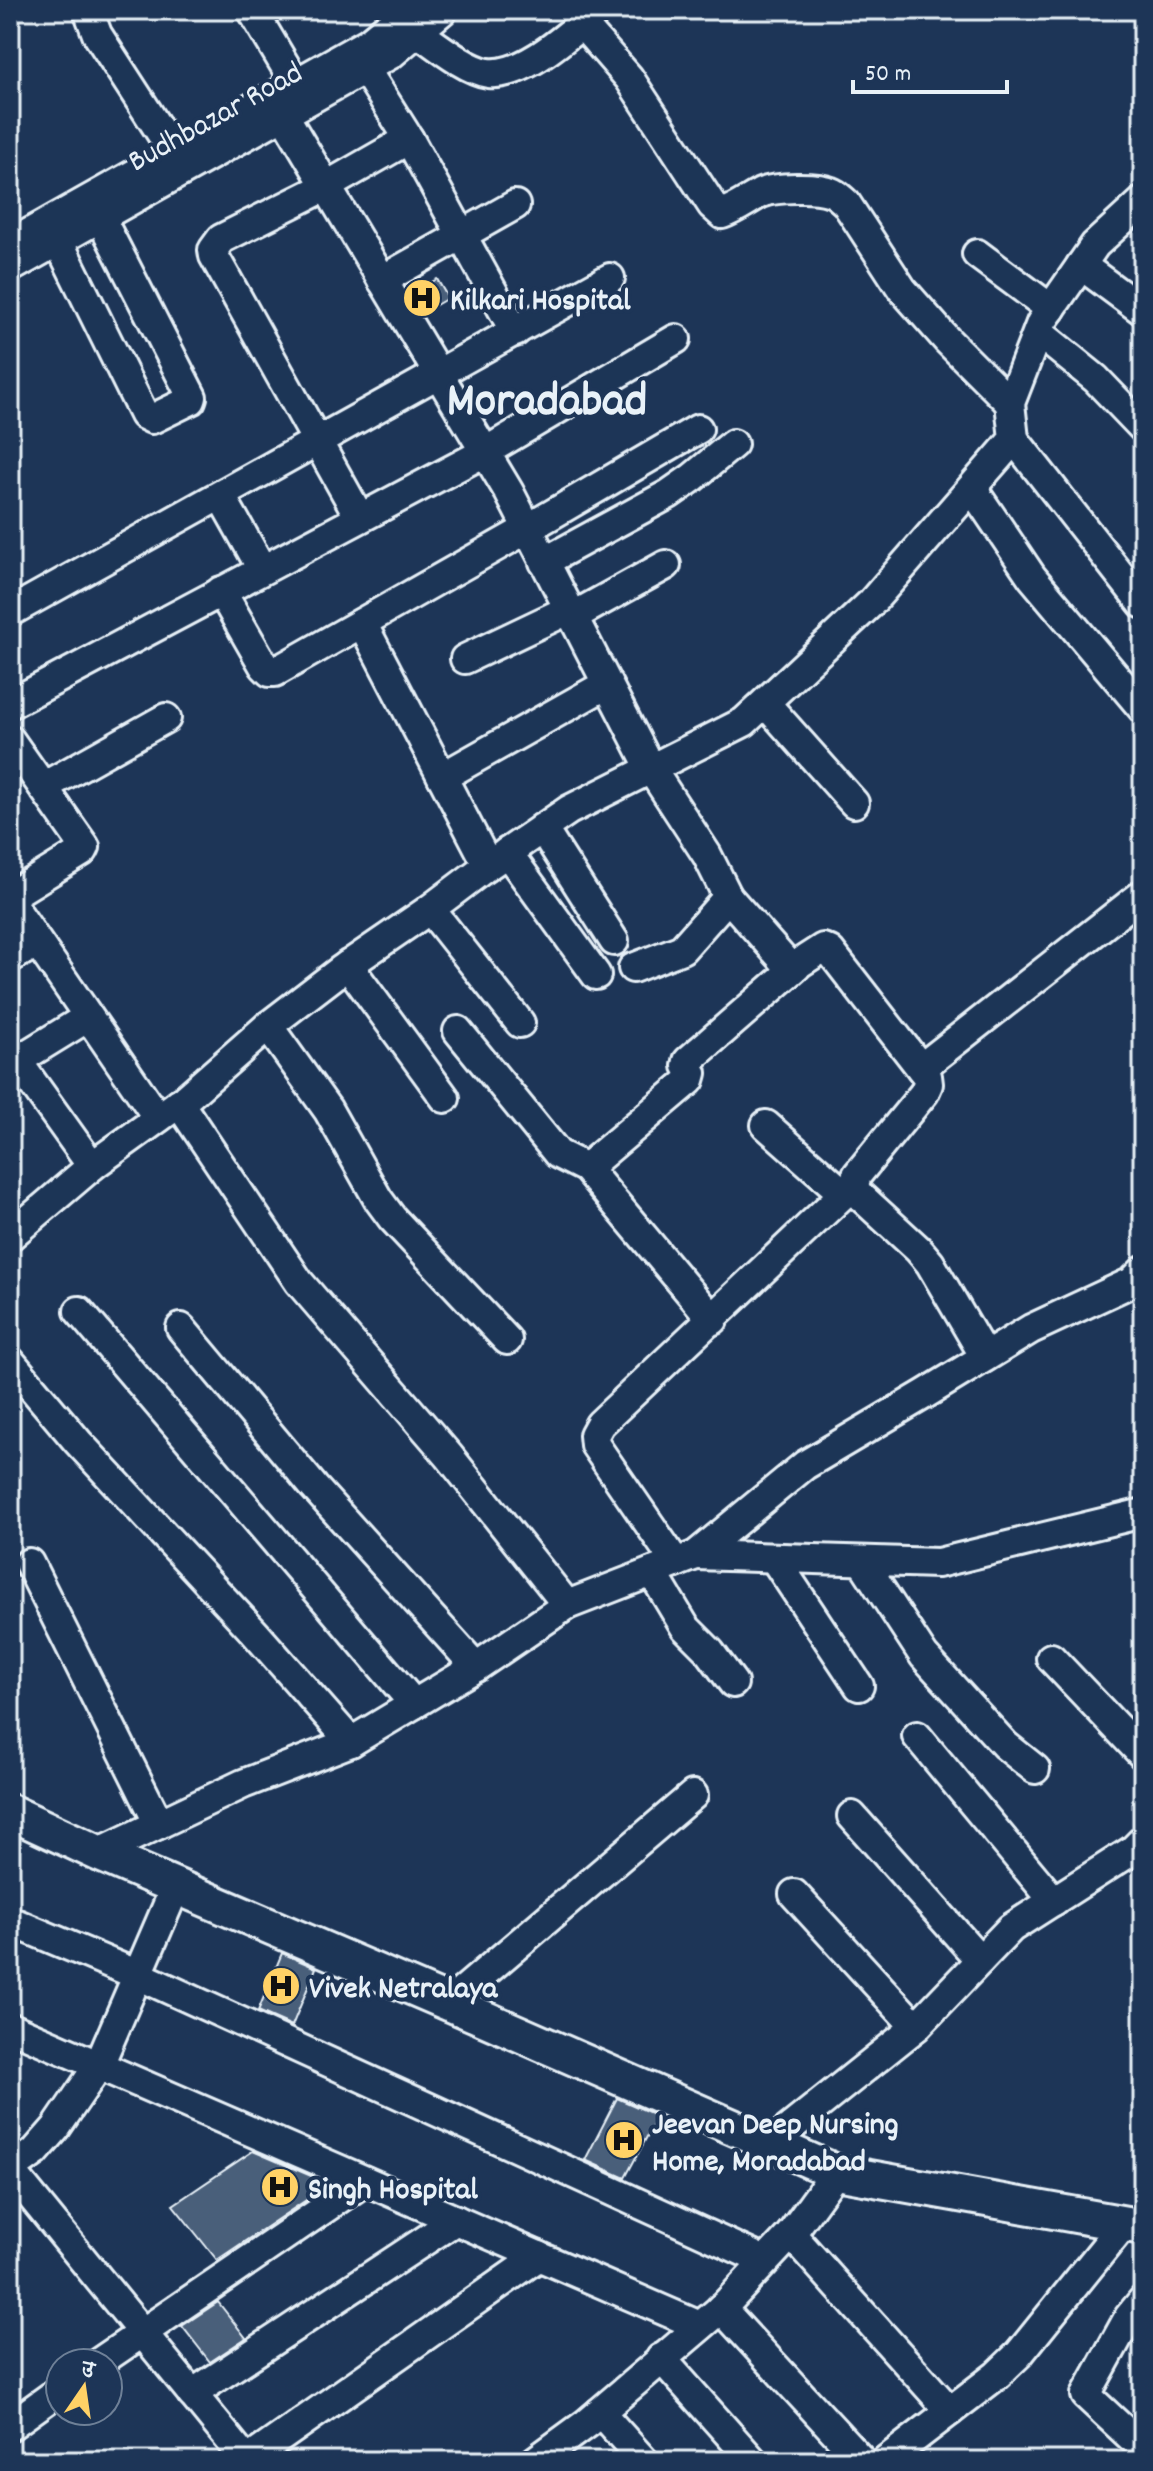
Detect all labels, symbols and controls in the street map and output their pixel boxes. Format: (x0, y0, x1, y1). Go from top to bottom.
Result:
scale bar (853, 44, 1007, 94)
street label: Budhbazar Road (121, 52, 312, 186)
text: 50 m (865, 58, 911, 92)
hospital icon: Kilkari Hospital (401, 277, 443, 319)
place label: Kilkari Hospital (450, 280, 631, 326)
district label: Moradabad (447, 370, 647, 439)
hospital icon: Vivek Netralaya (260, 1965, 302, 2007)
place label: Vivek Netralaya (309, 1968, 498, 2014)
place label: Jeevan Deep Nursing Home, Moradabad (652, 2104, 899, 2187)
hospital icon: Jeevan Deep Nursing Home, Moradabad (603, 2119, 645, 2161)
hospital icon: Singh Hospital (259, 2166, 301, 2208)
place label: Singh Hospital (308, 2169, 478, 2215)
north arrow (44, 2347, 124, 2427)
text: उ (77, 2354, 99, 2388)

